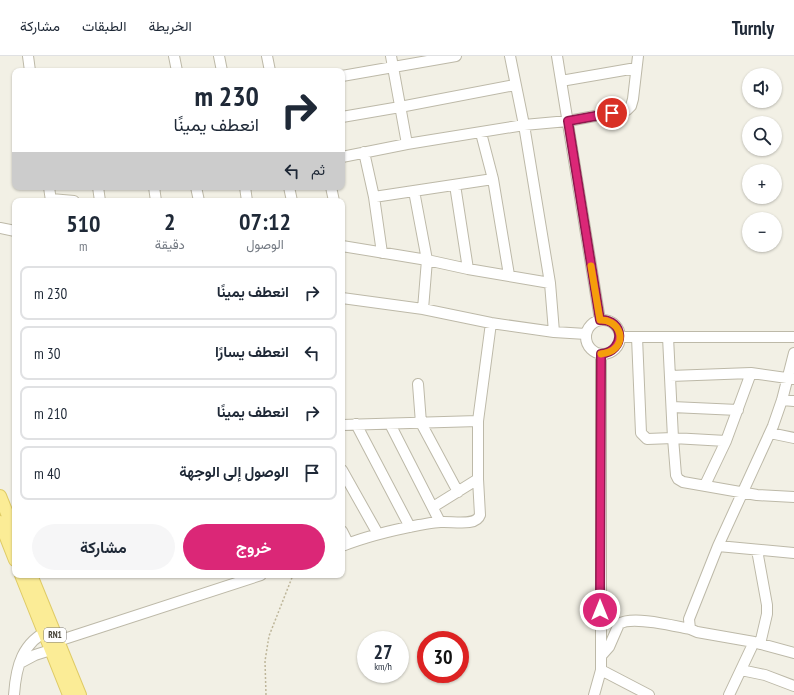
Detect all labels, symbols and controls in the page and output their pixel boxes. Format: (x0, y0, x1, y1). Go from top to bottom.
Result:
text: Turnly (732, 16, 774, 40)
text: مشاركة (20, 17, 60, 35)
text: الطبقات (82, 17, 126, 35)
text: الخريطة (148, 17, 192, 35)
map controls (742, 68, 782, 252)
button: sound (742, 68, 782, 108)
text: 230 m (195, 77, 259, 114)
icon: right (273, 84, 325, 136)
pin (595, 96, 629, 130)
icon: arrive (601, 102, 623, 124)
text: انعطف يمينًا (173, 113, 259, 136)
button: search (742, 116, 782, 156)
icon: left (281, 160, 303, 182)
text: ثم (311, 160, 325, 179)
button: + (742, 164, 782, 204)
text: 2 (164, 206, 175, 237)
text: 07:12 (239, 206, 291, 237)
text: 510 (66, 208, 101, 239)
button: − (742, 212, 782, 252)
text: دقيقة (155, 236, 185, 253)
text: الوصول (246, 236, 284, 253)
text: m (79, 238, 88, 255)
text: انعطف يمينًا (217, 282, 289, 301)
icon: right (301, 282, 323, 304)
text: 230 m (34, 284, 67, 303)
text: انعطف يسارًا (215, 342, 289, 361)
icon: left (301, 342, 323, 364)
text: 30 m (34, 344, 60, 363)
text: انعطف يمينًا (217, 402, 289, 421)
icon: right (301, 402, 323, 424)
text: 210 m (34, 404, 67, 423)
text: الوصول إلى الوجهة (179, 462, 289, 481)
icon: arrive (301, 462, 323, 484)
text: 40 m (34, 464, 60, 483)
button: مشاركة (32, 524, 175, 570)
button: خروج (183, 524, 325, 570)
position arrow (579, 589, 621, 631)
road number: RN1 (44, 628, 66, 642)
speed limit sign: 30 (417, 631, 469, 683)
text: 27 (373, 639, 393, 665)
text: km/h (374, 660, 392, 673)

